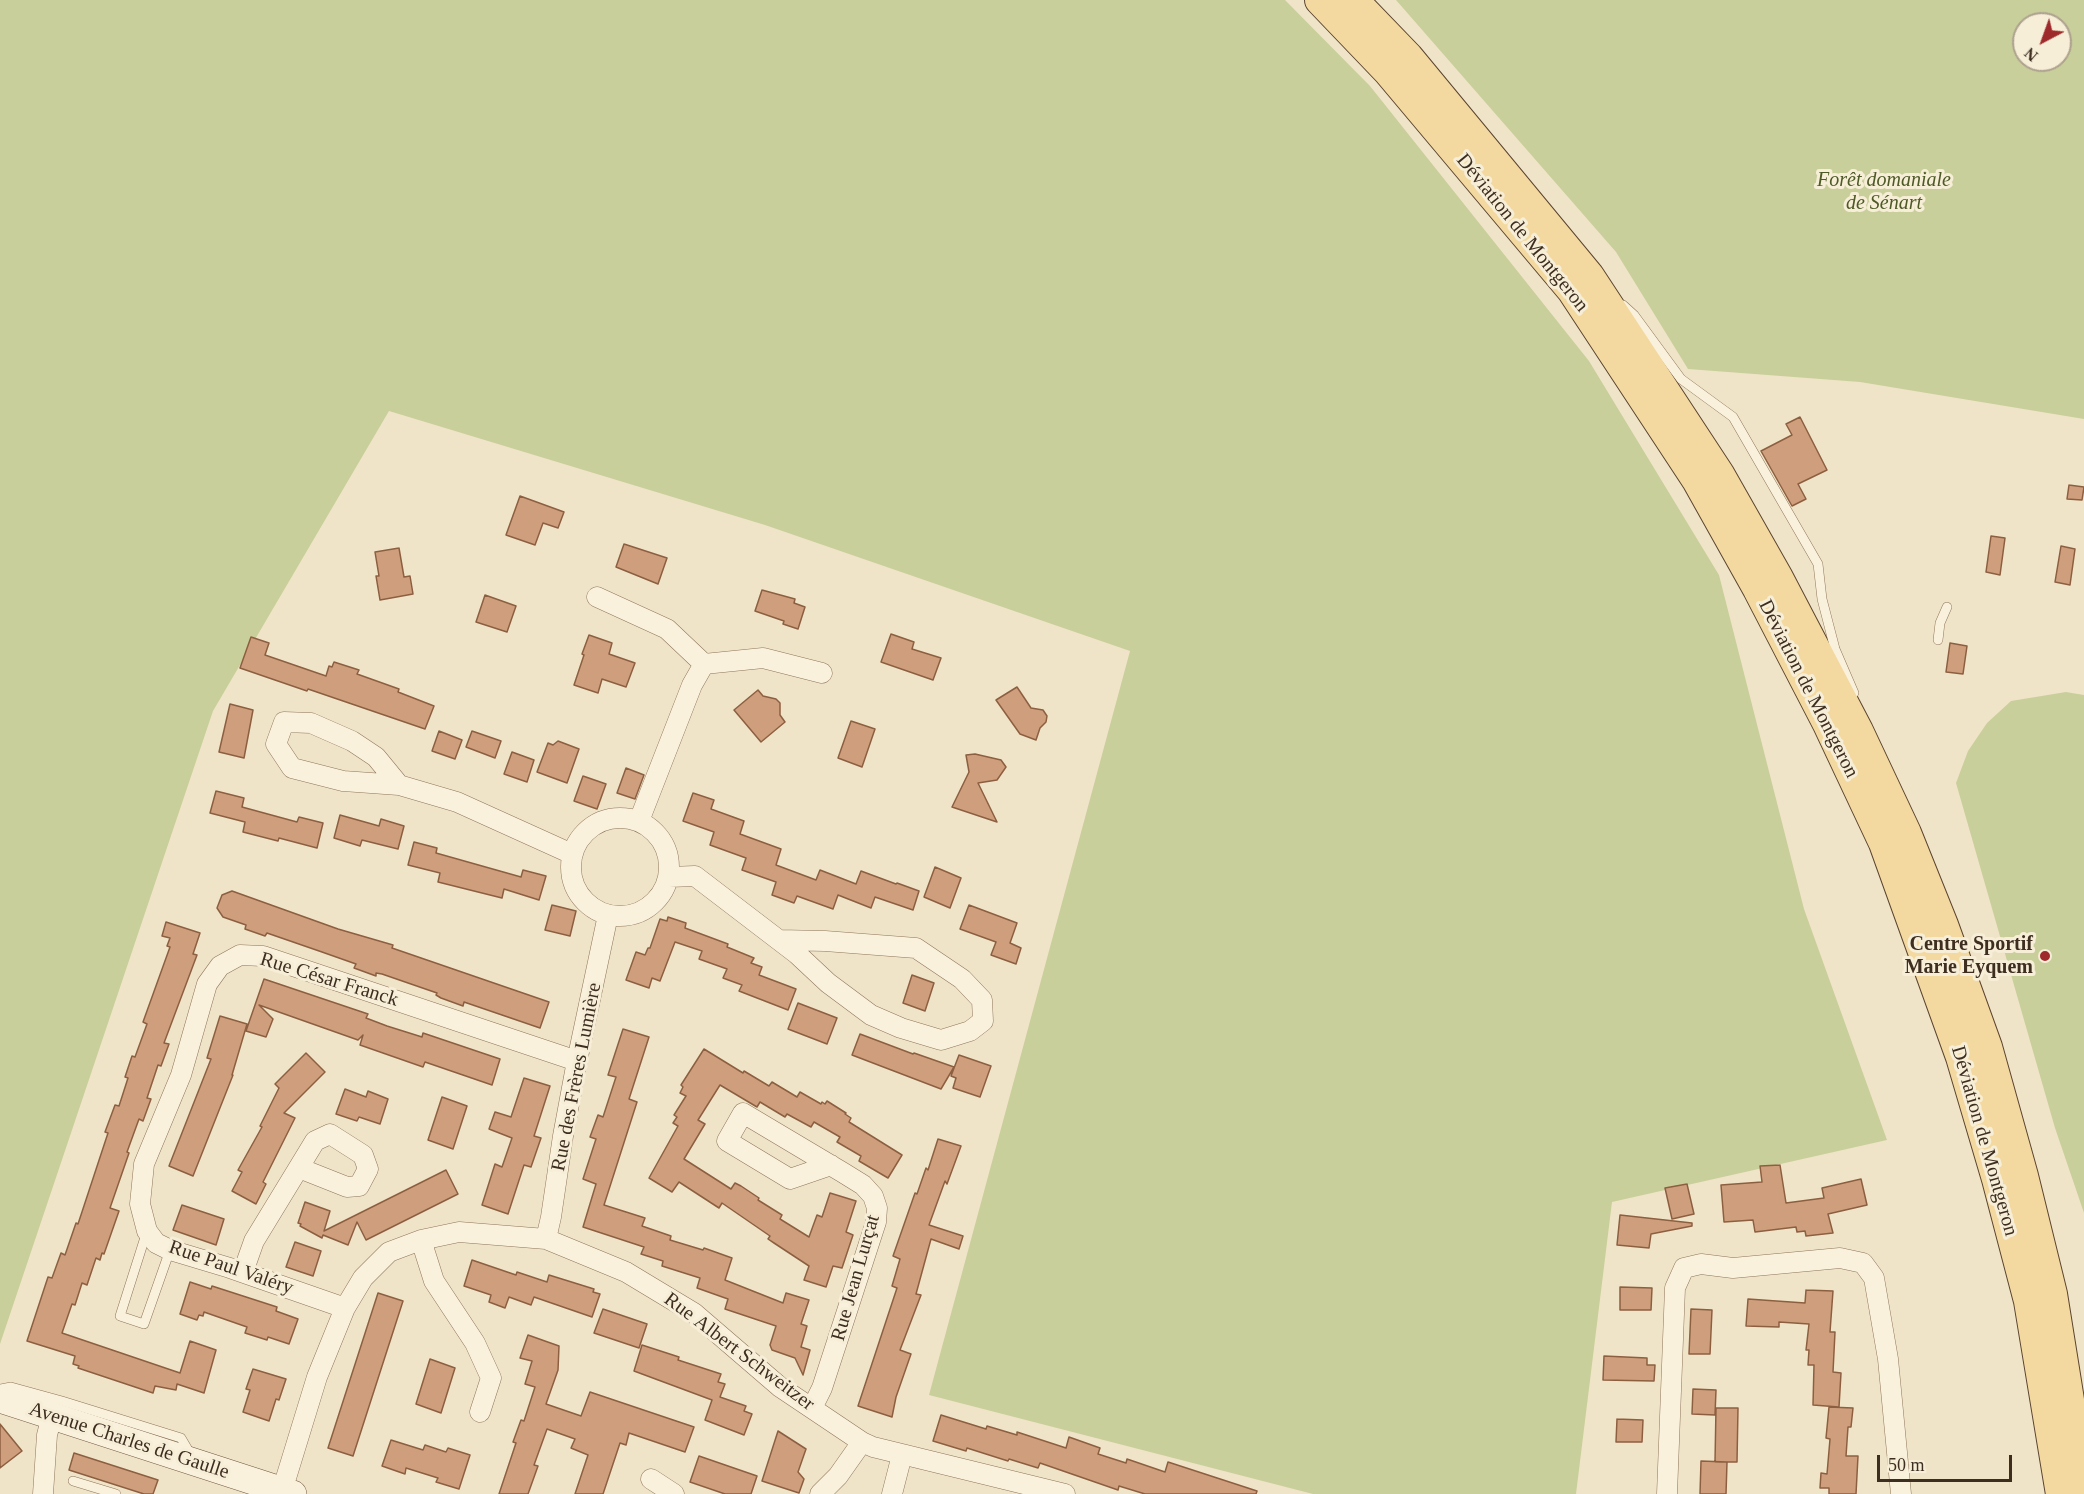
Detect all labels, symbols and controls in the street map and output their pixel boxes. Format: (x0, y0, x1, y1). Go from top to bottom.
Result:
north arrow (2012, 12, 2072, 72)
text: N (2021, 44, 2041, 65)
street label: Déviation de Montgeron (1451, 149, 1593, 317)
park label: Forêt domaniale de Sénart (1817, 169, 1951, 216)
street label: Déviation de Montgeron (1753, 596, 1863, 782)
place label: Centre Sportif Marie Eyquem (1905, 933, 2033, 980)
street label: Rue César Franck (257, 948, 401, 1012)
marker: Centre Sportif Marie Eyquem (2038, 949, 2052, 963)
street label: Rue des Frères Lumière (547, 981, 607, 1173)
street label: Déviation de Montgeron (1945, 1043, 2023, 1239)
street label: Rue Jean Lurçat (827, 1212, 885, 1344)
street label: Rue Paul Valéry (166, 1235, 296, 1301)
street label: Rue Albert Schweitzer (659, 1288, 819, 1416)
street label: Avenue Charles de Gaulle (26, 1397, 232, 1485)
scale bar (1880, 1443, 2015, 1481)
text: 50 m (1888, 1455, 1925, 1475)

